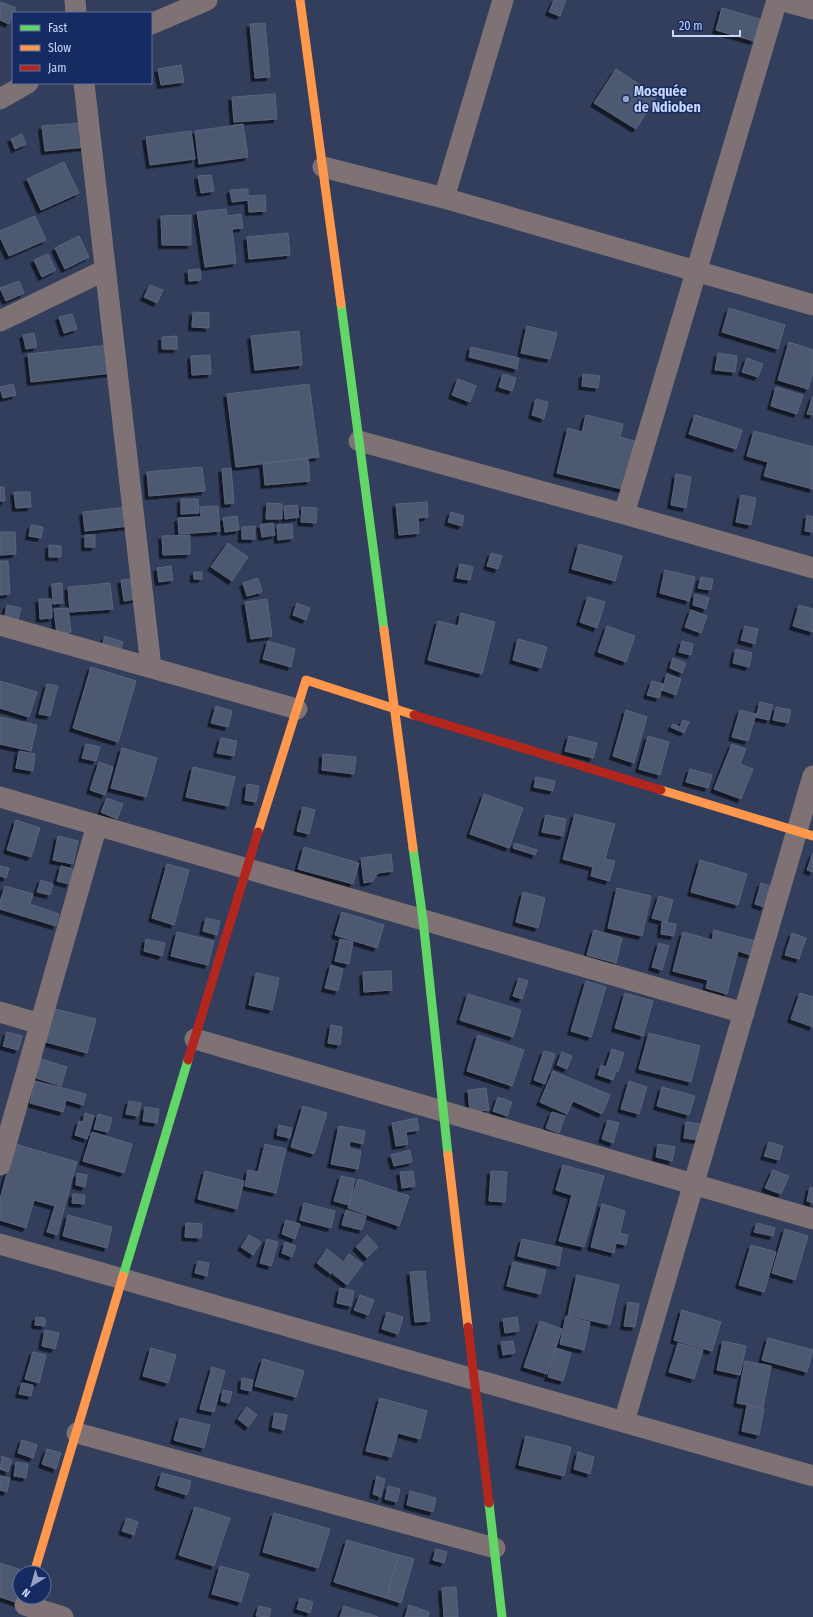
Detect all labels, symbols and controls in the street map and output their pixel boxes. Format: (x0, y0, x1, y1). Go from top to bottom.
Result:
legend (12, 12, 152, 84)
scale bar (673, 12, 740, 38)
text: 20 m (679, 19, 703, 33)
text: Fast (48, 21, 67, 35)
text: Slow (48, 41, 71, 55)
text: Jam (48, 61, 66, 75)
place label: Mosquée de Ndioben (634, 83, 701, 116)
marker: Mosquée de Ndioben (621, 94, 631, 104)
north arrow (12, 1565, 52, 1605)
text: N (20, 1585, 33, 1600)

